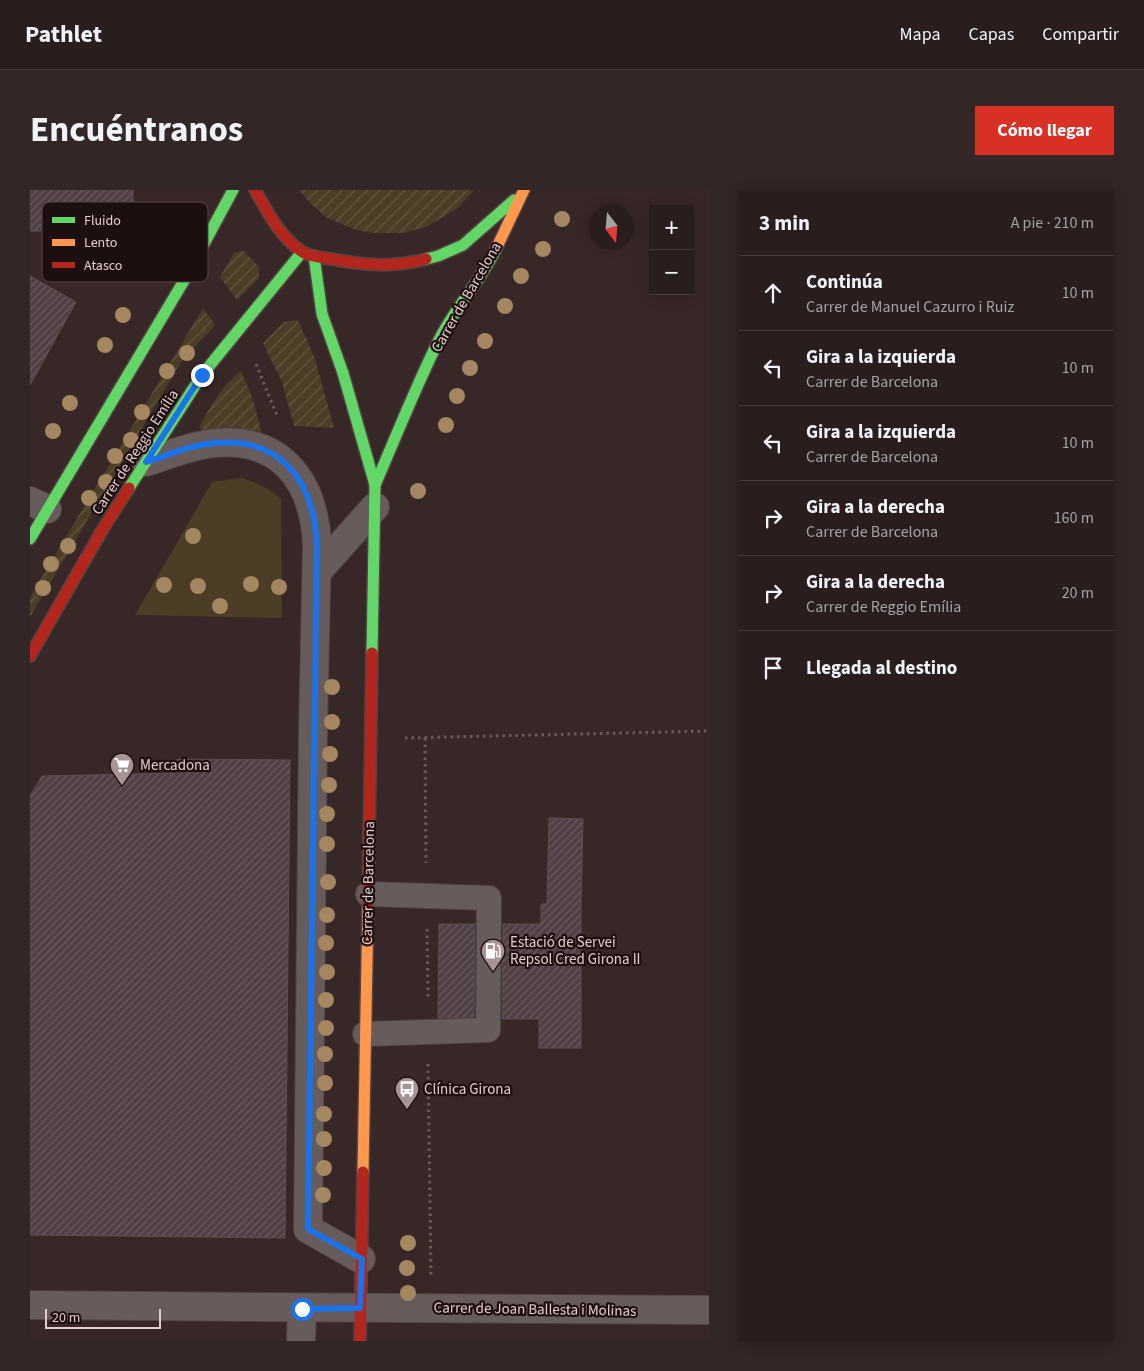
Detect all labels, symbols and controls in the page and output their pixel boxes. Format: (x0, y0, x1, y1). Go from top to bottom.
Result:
text: Pathlet (25, 17, 102, 52)
text: Mapa (900, 22, 941, 47)
text: Capas (969, 22, 1014, 47)
text: Compartir (1042, 22, 1119, 47)
text: Encuéntranos (30, 105, 243, 155)
button: Cómo llegar (975, 106, 1114, 155)
legend (42, 202, 208, 282)
north arrow (589, 205, 634, 250)
map controls (649, 205, 694, 295)
button: + (649, 205, 694, 250)
text: 3 min (759, 208, 810, 238)
text: Fluido (84, 211, 121, 231)
text: A pie · 210 m (1011, 212, 1094, 234)
text: Lento (84, 233, 117, 253)
street label: Carrer de Barcelona (426, 238, 507, 356)
button: − (649, 250, 694, 295)
text: Atasco (84, 256, 122, 276)
text: Continúa (806, 269, 883, 296)
icon: ahead (759, 279, 787, 307)
text: 10 m (1062, 282, 1094, 304)
text: Carrer de Manuel Cazurro i Ruiz (806, 296, 1014, 318)
text: Gira a la izquierda (806, 344, 956, 371)
icon: left (759, 354, 787, 382)
text: 10 m (1062, 357, 1094, 379)
route end (191, 364, 214, 387)
text: Carrer de Barcelona (806, 371, 938, 393)
street label: Carrer de Reggio Emília (87, 386, 184, 519)
text: Gira a la izquierda (806, 419, 956, 446)
icon: left (759, 429, 787, 457)
text: 10 m (1062, 432, 1094, 454)
text: Carrer de Barcelona (806, 446, 938, 468)
text: Gira a la derecha (806, 494, 945, 521)
icon: right (759, 504, 787, 532)
text: 160 m (1054, 507, 1094, 529)
text: Carrer de Barcelona (806, 521, 938, 543)
text: Gira a la derecha (806, 569, 945, 596)
icon: right (759, 579, 787, 607)
text: 20 m (1062, 582, 1094, 604)
text: Carrer de Reggio Emília (806, 596, 961, 618)
icon: arrive (759, 654, 787, 682)
text: Llegada al destino (806, 655, 957, 682)
supermarket icon: Mercadona (109, 752, 135, 786)
place label: Mercadona (140, 755, 210, 776)
street label: Carrer de Barcelona (357, 821, 380, 945)
place label: Estació de Servei Repsol Cred Girona II (510, 932, 641, 970)
fuel station icon: Estació de Servei Repsol Cred Girona II (480, 938, 506, 972)
bus stop icon: Clínica Girona (394, 1076, 420, 1110)
place label: Clínica Girona (424, 1079, 511, 1100)
street label: Carrer de Joan Ballesta i Molinas (433, 1297, 637, 1322)
route start (291, 1298, 314, 1321)
scale bar (45, 1306, 161, 1329)
text: 20 m (52, 1308, 80, 1328)

